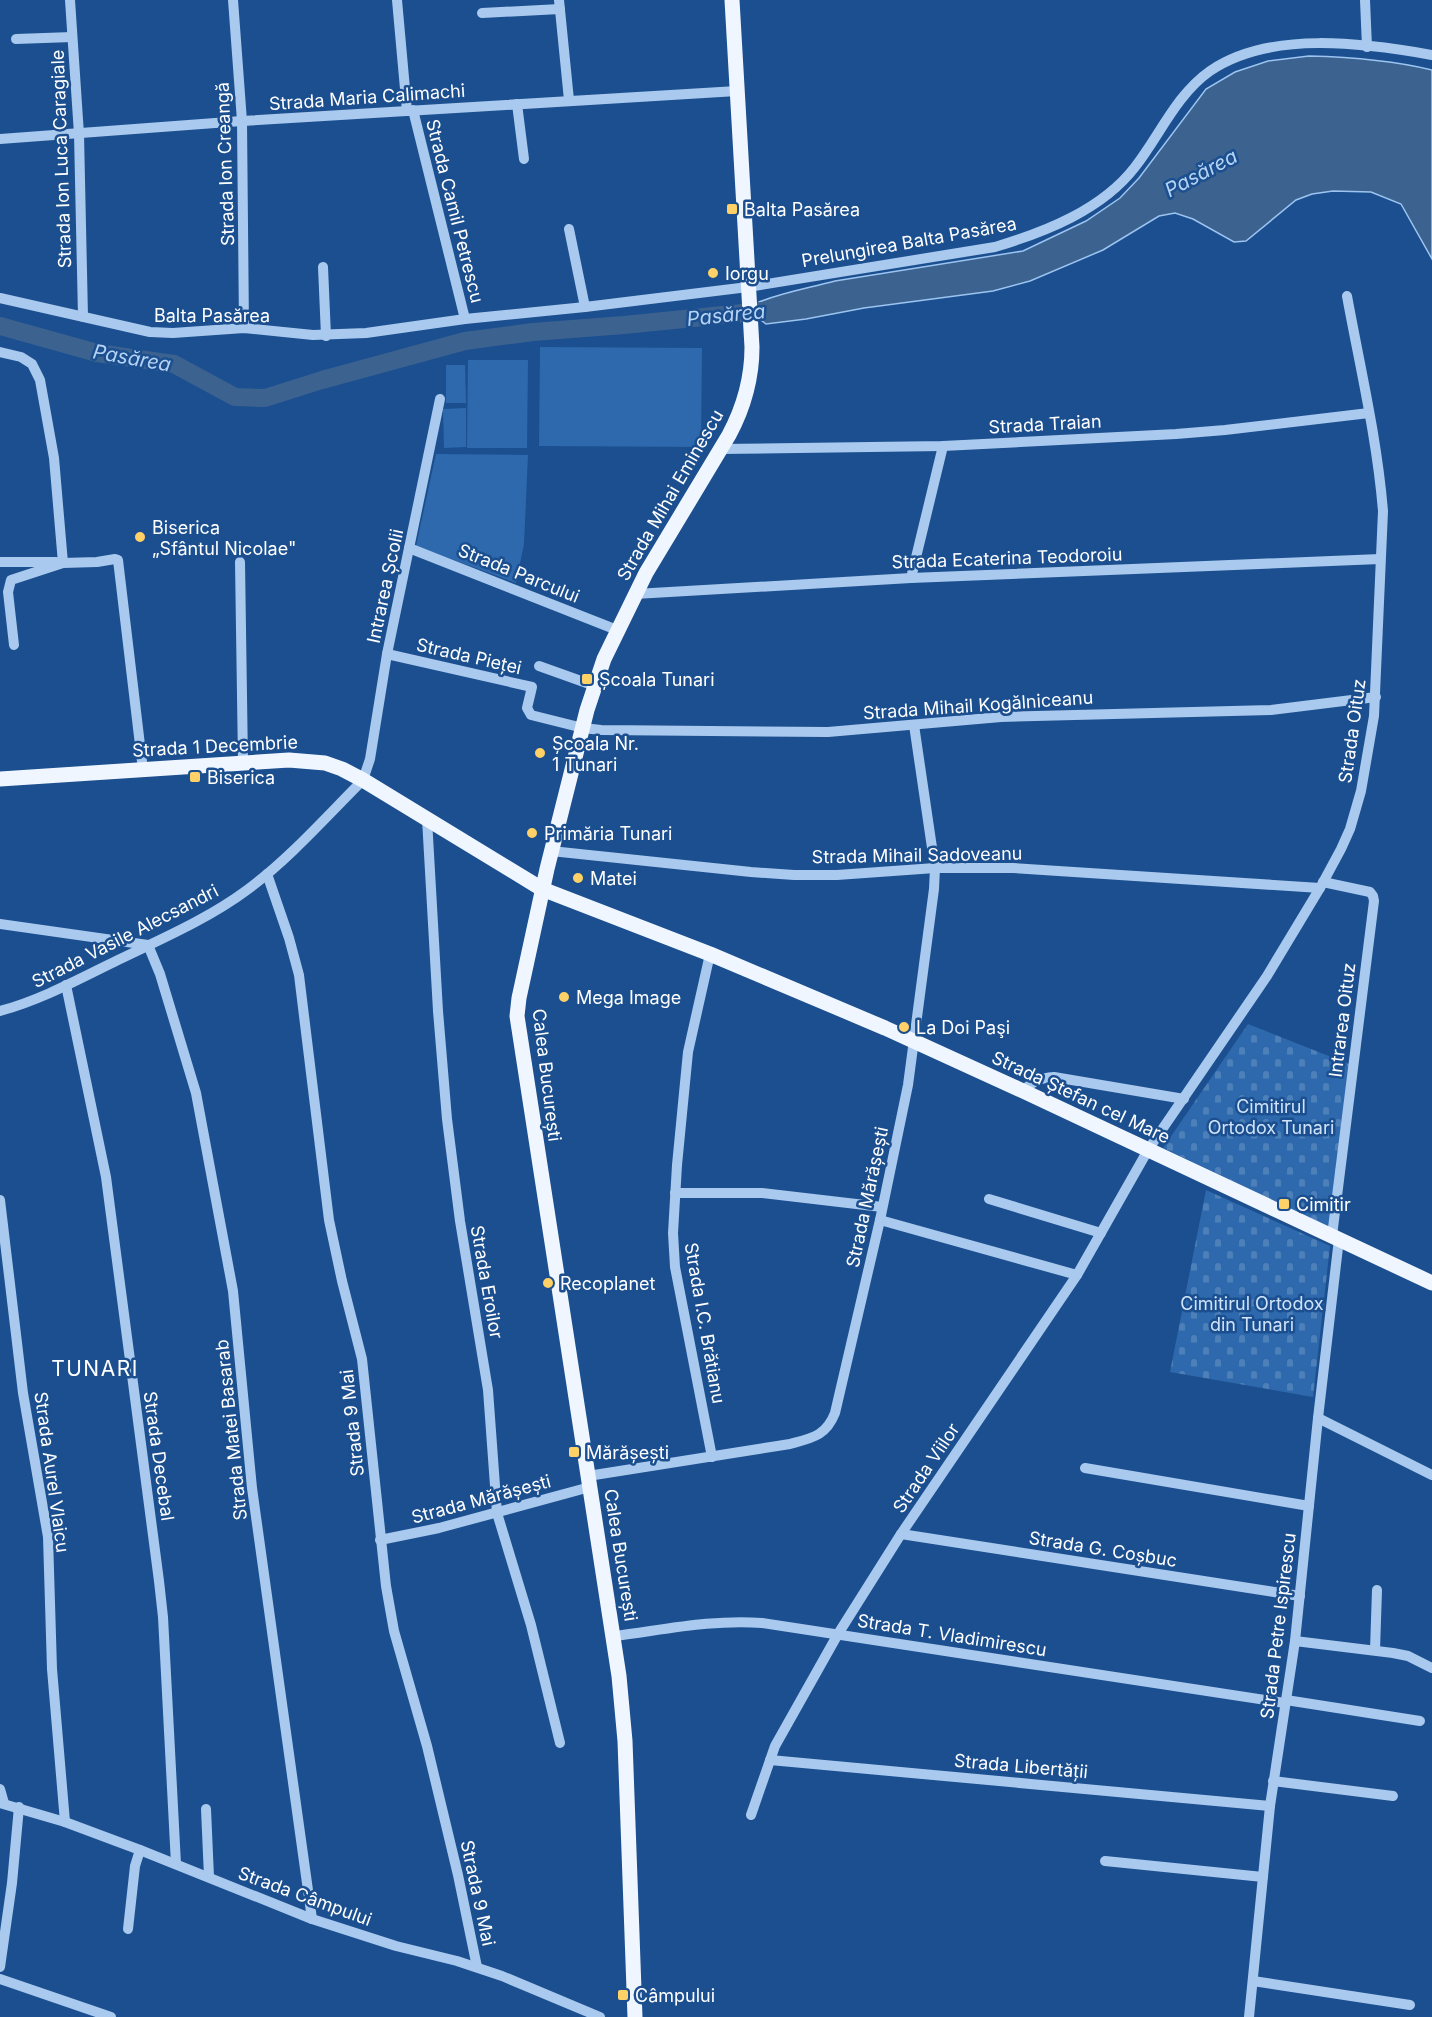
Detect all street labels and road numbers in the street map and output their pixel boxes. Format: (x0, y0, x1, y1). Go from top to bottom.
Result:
street label: Strada Ion Luca Caragiale (47, 49, 75, 269)
street label: Strada Maria Calimachi (268, 80, 466, 114)
street label: Strada Ion Creangă (212, 82, 238, 246)
street label: Strada Camil Petrescu (422, 117, 488, 305)
street label: Prelungirea Balta Pasărea (800, 213, 1018, 271)
street label: Balta Pasărea (154, 305, 270, 326)
street label: Strada Mihai Eminescu (612, 406, 728, 584)
street label: Strada Traian (988, 411, 1102, 437)
street label: Intrarea Școlii (363, 527, 408, 645)
street label: Strada Parcului (455, 539, 583, 607)
street label: Strada Ecaterina Teodoroiu (891, 543, 1123, 573)
street label: Strada Pieței (414, 634, 524, 679)
street label: Strada Oituz (1334, 677, 1370, 785)
street label: Strada Mihail Kogălniceanu (862, 686, 1094, 724)
street label: Strada 1 Decembrie (132, 731, 298, 761)
street label: Strada Mihail Sadoveanu (812, 843, 1022, 867)
street label: Strada Vasile Alecsandri (28, 880, 222, 992)
street label: Intrarea Oituz (1325, 962, 1359, 1078)
street label: Calea București (527, 1007, 566, 1143)
street label: Strada Ștefan cel Mare (988, 1046, 1173, 1148)
street label: Strada Mărășești (842, 1125, 893, 1270)
street label: Strada Eroilor (467, 1224, 507, 1341)
street label: Strada I.C. Brătianu (680, 1241, 730, 1405)
street label: Strada Matei Basarab (211, 1338, 251, 1522)
street label: Strada 9 Mai (336, 1368, 368, 1478)
street label: Strada Aurel Vlaicu (30, 1390, 74, 1554)
street label: Strada Decebal (140, 1390, 178, 1522)
street label: Strada Viilor (888, 1419, 964, 1517)
street label: Strada Mărășești (409, 1470, 553, 1529)
street label: Calea București (599, 1487, 642, 1623)
street label: Strada G. Coșbuc (1027, 1527, 1179, 1572)
street label: Strada Petre Ispirescu (1256, 1532, 1300, 1720)
street label: Strada T. Vladimirescu (856, 1610, 1048, 1660)
street label: Strada Libertății (953, 1750, 1089, 1783)
street label: Strada 9 Mai (457, 1838, 499, 1948)
street label: Strada Câmpului (235, 1862, 375, 1930)

